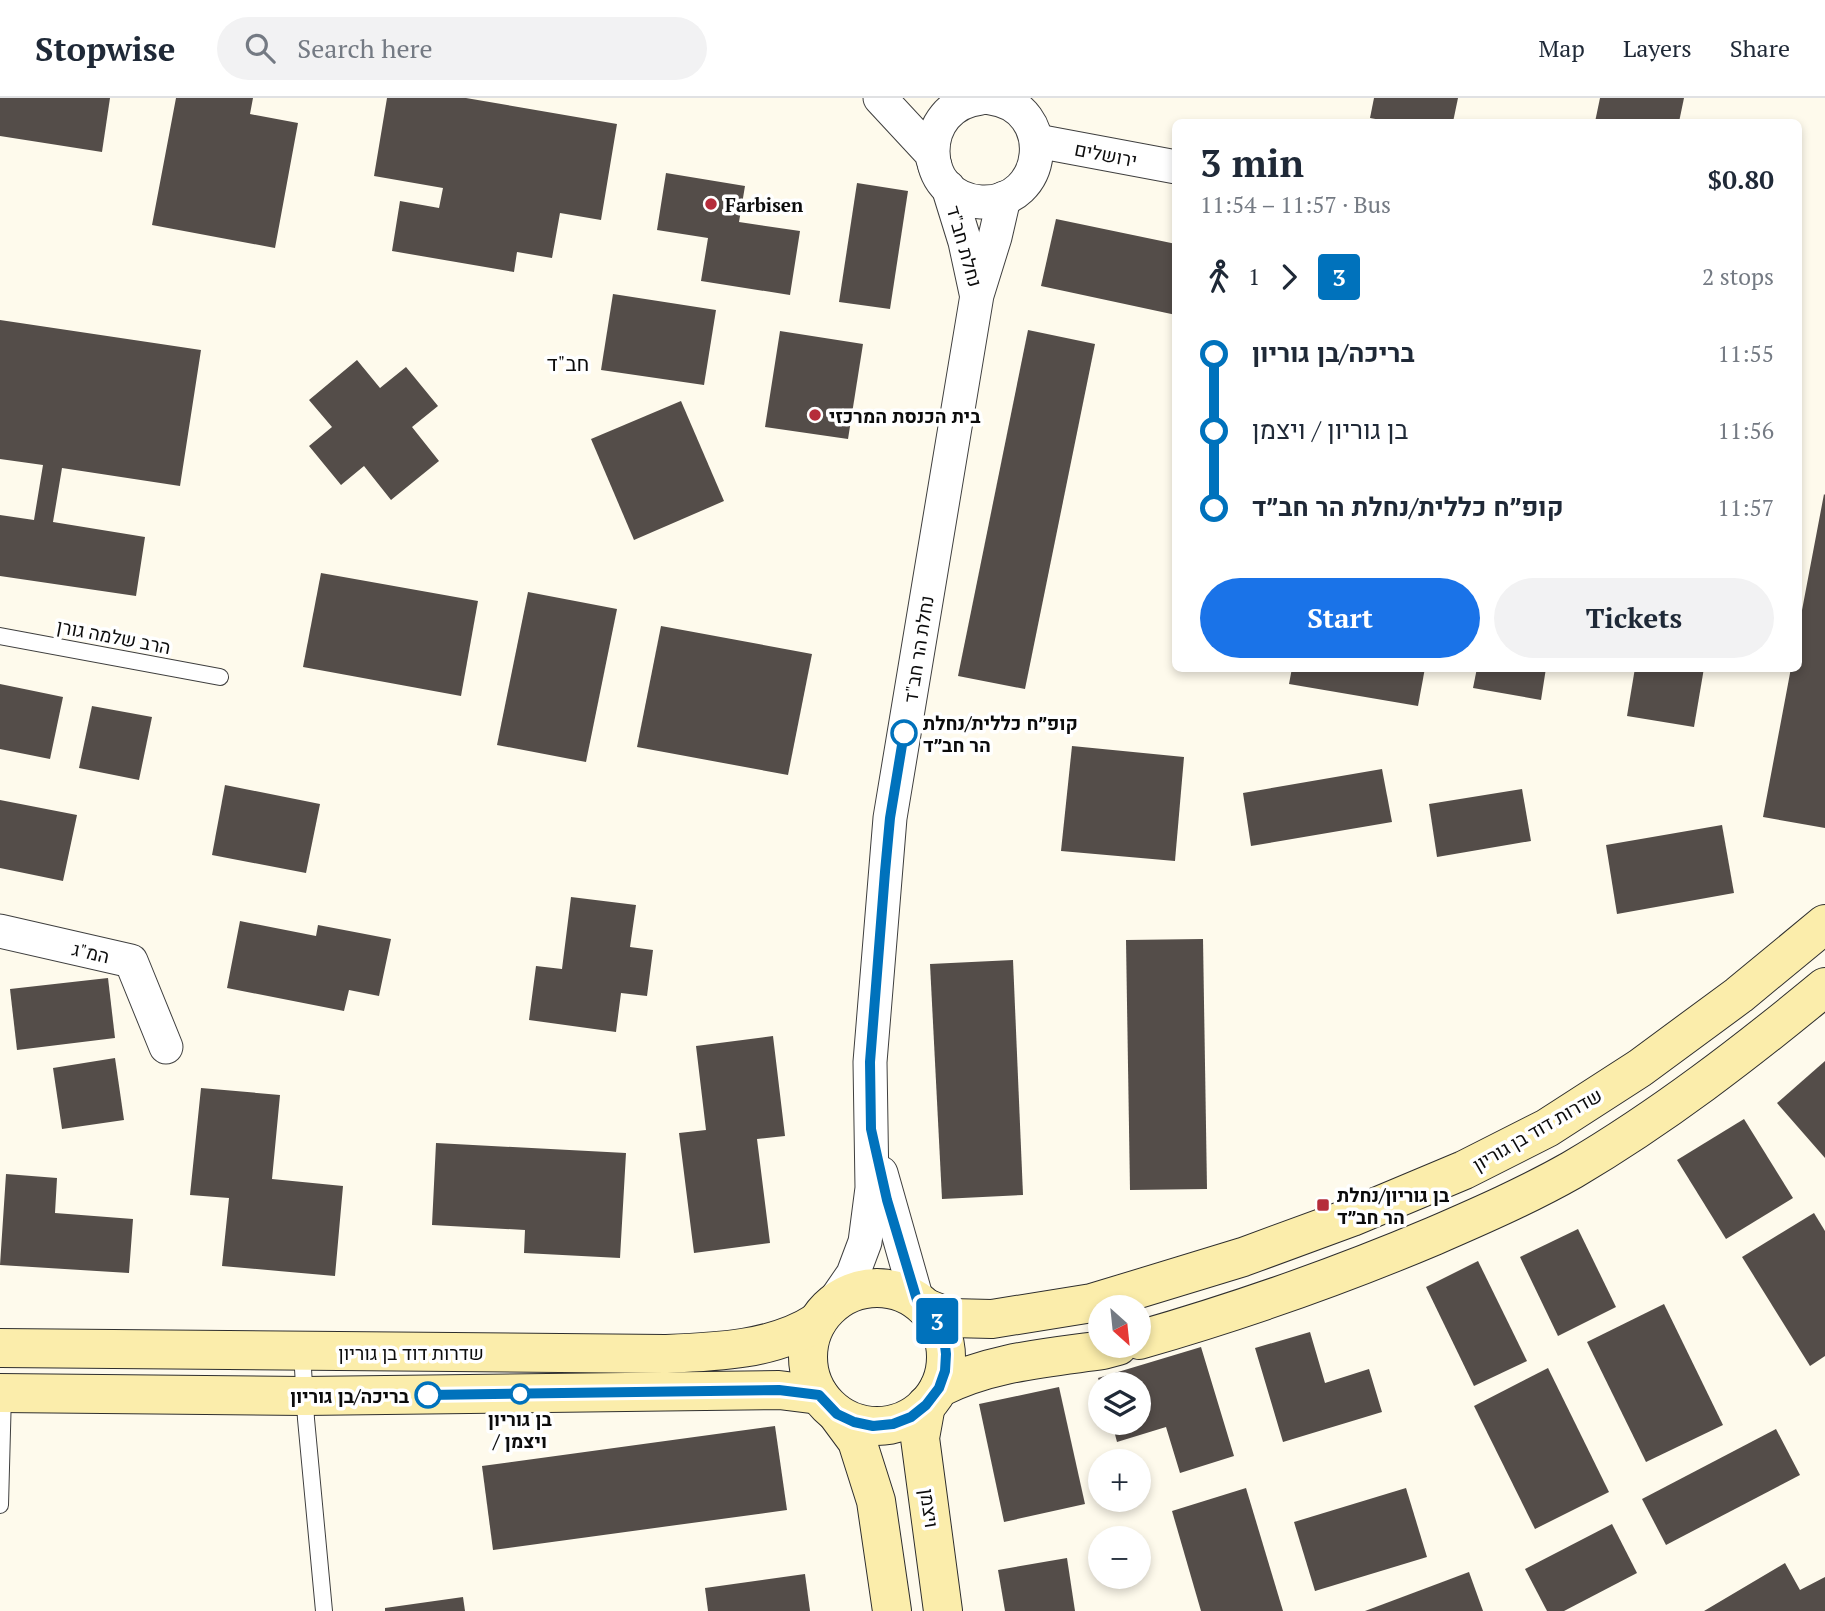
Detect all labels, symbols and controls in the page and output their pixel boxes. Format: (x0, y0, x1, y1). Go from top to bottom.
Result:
search box (217, 17, 707, 80)
text: Stopwise (35, 27, 175, 70)
icon: search (241, 29, 279, 67)
text: Search here (297, 31, 433, 65)
text: Map (1538, 32, 1585, 64)
text: Layers (1623, 32, 1692, 64)
text: Share (1730, 32, 1790, 64)
street label: ירושלים (1073, 136, 1139, 172)
text: 3 min (1200, 138, 1304, 188)
text: $0.80 (1708, 162, 1774, 196)
text: 11:54 – 11:57 · Bus (1200, 189, 1391, 220)
place label: Farbisen (725, 192, 804, 217)
marker: Farbisen (703, 196, 719, 212)
street label: נחלת חב"ד (942, 203, 988, 289)
icon: walk (1200, 258, 1238, 296)
icon: forward (1270, 258, 1308, 296)
text: 1 (1248, 261, 1260, 292)
text: 3 (1332, 261, 1346, 293)
text: 2 stops (1702, 261, 1774, 292)
text: בריכה/בן גוריון (1252, 335, 1415, 369)
text: 11:55 (1717, 338, 1774, 369)
district label: חב"ד (547, 349, 589, 377)
place label: בית הכנסת המרכזי (829, 403, 981, 428)
marker: בית הכנסת המרכזי (807, 407, 823, 423)
text: בן גוריון / ויצמן (1252, 412, 1408, 446)
text: 11:56 (1717, 415, 1774, 446)
text: קופ״ח כללית/נחלת הר חב״ד (1252, 489, 1564, 523)
text: 11:57 (1717, 492, 1774, 523)
button: Start (1200, 578, 1480, 658)
button: Tickets (1494, 578, 1774, 658)
street label: נחלת הר חב"ד (897, 593, 939, 705)
street label: הרב שלמה גורן (55, 613, 173, 659)
place label: קופ״ח כללית/נחלת הר חב״ד (923, 710, 1078, 757)
marker: קופ״ח כללית/נחלת הר חב״ד (891, 720, 917, 746)
street label: המ"ג (70, 936, 112, 968)
street label: שדרות דוד בן גוריון (1468, 1082, 1606, 1176)
place label: בן גוריון/נחלת הר חב״ד (1337, 1182, 1450, 1229)
marker: בן גוריון/נחלת הר חב״ד (1315, 1197, 1331, 1213)
north arrow (1088, 1295, 1152, 1358)
map controls (1088, 1295, 1151, 1589)
line badge: 3 (914, 1298, 960, 1344)
text: 3 (930, 1305, 944, 1337)
street label: שדרות דוד בן גוריון (338, 1340, 484, 1365)
button: layers (1088, 1372, 1151, 1435)
marker: בריכה/בן גוריון (415, 1382, 441, 1408)
place label: בריכה/בן גוריון (290, 1383, 410, 1408)
marker: בן גוריון / ויצמן (510, 1384, 530, 1404)
place label: בן גוריון / ויצמן (488, 1406, 553, 1453)
button: + (1088, 1449, 1151, 1512)
street label: ויצמן (915, 1487, 945, 1529)
button: − (1088, 1526, 1151, 1589)

